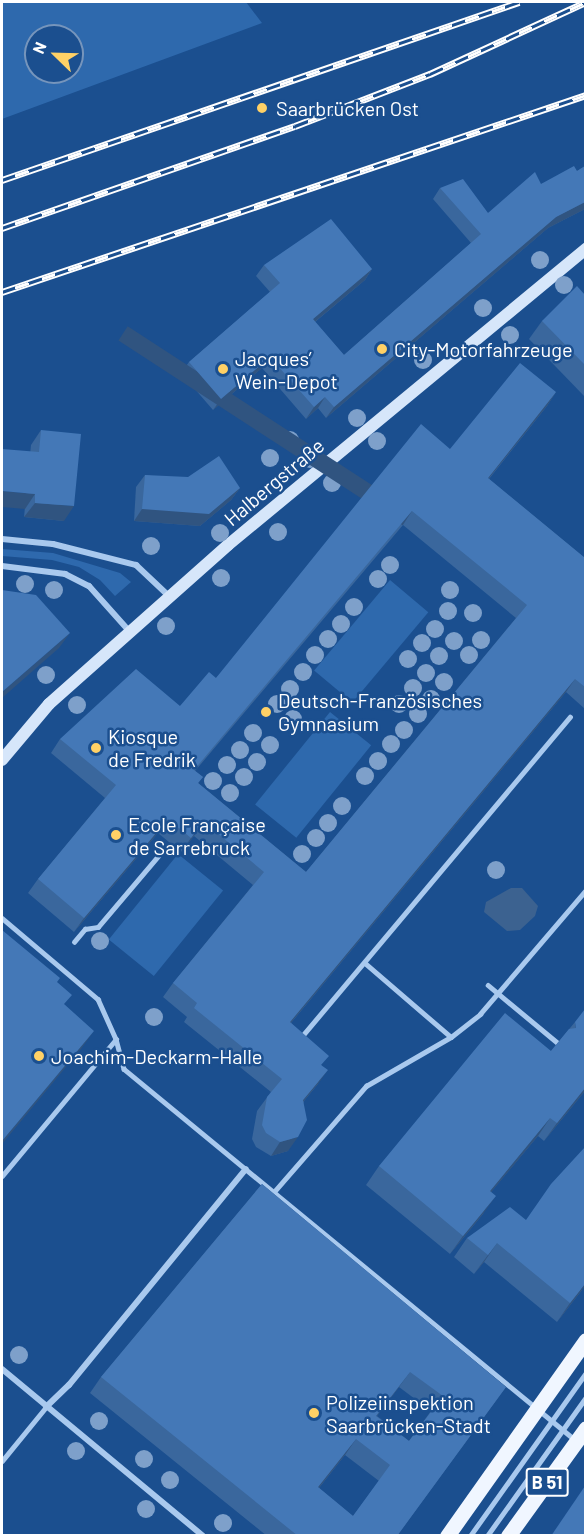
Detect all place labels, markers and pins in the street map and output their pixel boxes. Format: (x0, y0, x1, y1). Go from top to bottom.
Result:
place label: Saarbrücken Ost (276, 96, 419, 120)
marker: Saarbrücken Ost (253, 99, 271, 117)
place label: City-Motorfahrzeuge (394, 337, 573, 361)
marker: City-Motorfahrzeuge (375, 342, 389, 356)
place label: Jacques’ Wein-Depot (235, 346, 338, 393)
marker: Jacques’ Wein-Depot (216, 362, 230, 376)
place label: Deutsch-Französisches Gymnasium (278, 688, 482, 735)
marker: Deutsch-Französisches Gymnasium (259, 705, 273, 719)
place label: Kiosque de Fredrik (108, 724, 196, 771)
marker: Kiosque de Fredrik (89, 741, 103, 755)
place label: Ecole Française de Sarrebruck (128, 812, 266, 859)
marker: Ecole Française de Sarrebruck (109, 828, 123, 842)
place label: Joachim-Deckarm-Halle (51, 1044, 262, 1068)
marker: Joachim-Deckarm-Halle (32, 1049, 46, 1063)
place label: Polizeiinspektion Saarbrücken-Stadt (326, 1390, 491, 1437)
marker: Polizeiinspektion Saarbrücken-Stadt (307, 1406, 321, 1420)

